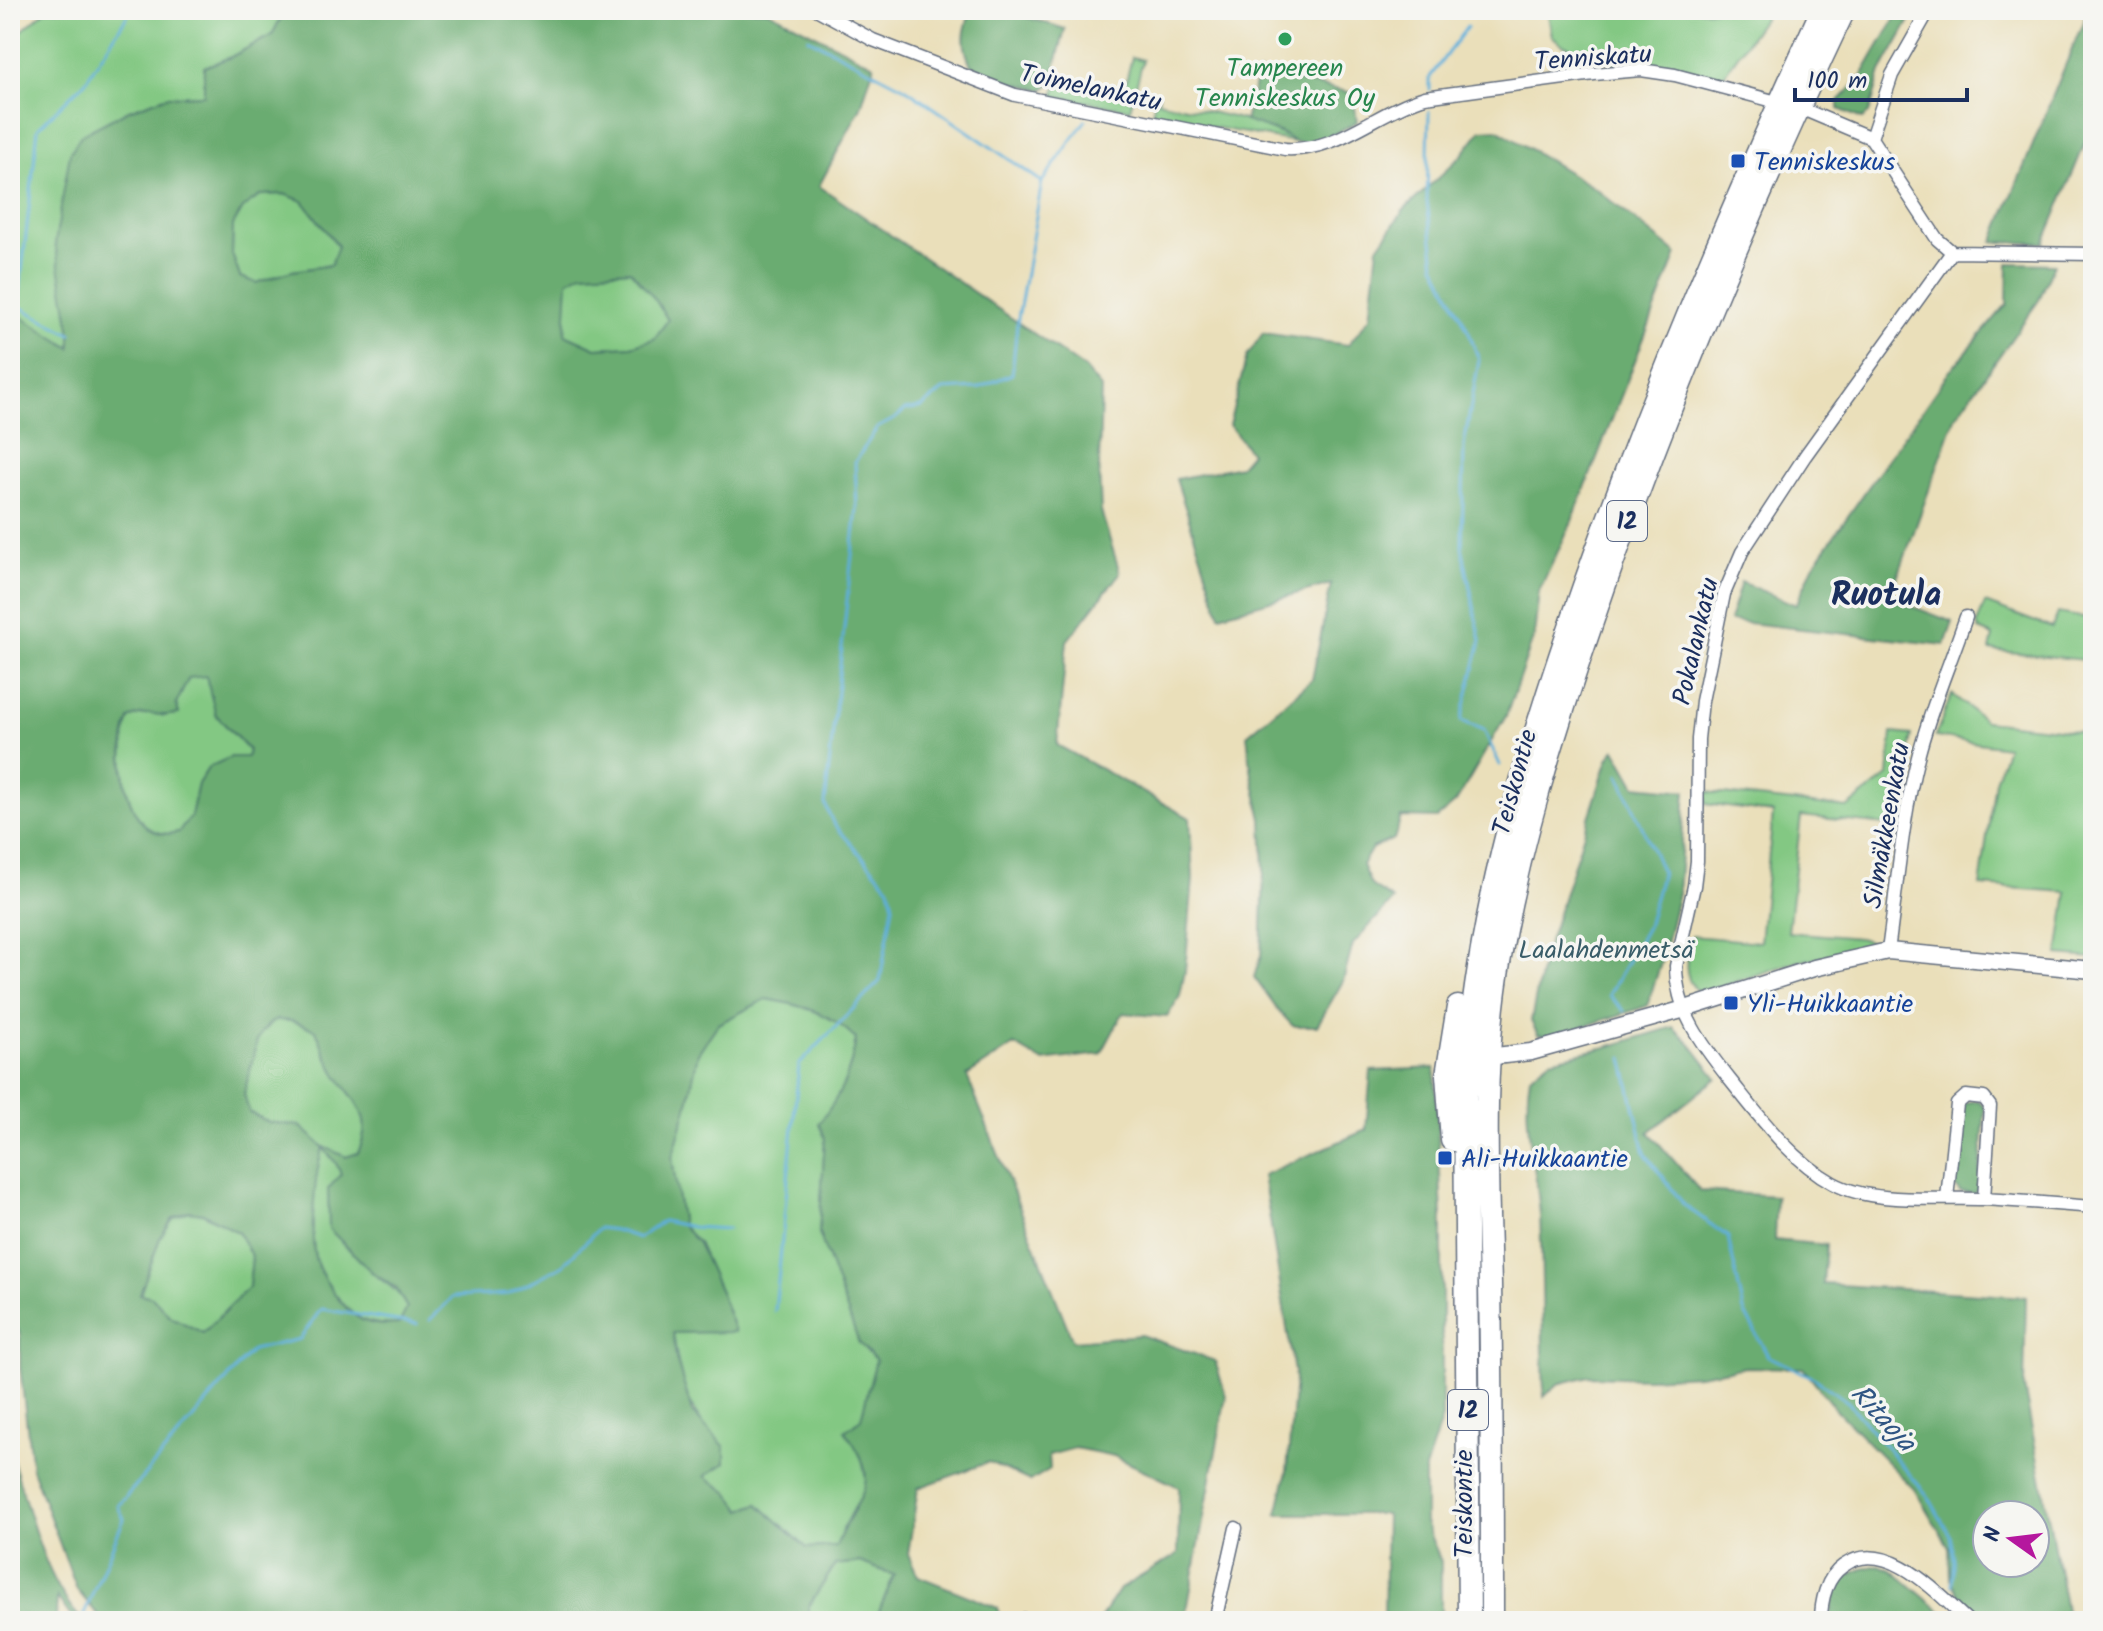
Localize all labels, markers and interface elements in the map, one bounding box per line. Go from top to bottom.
marker: Tampereen Tenniskeskus Oy [1276,30,1294,48]
street label: Tenniskatu [1533,34,1654,84]
place label: Tampereen Tenniskeskus Oy [1195,48,1376,120]
scale bar [1795,52,1967,102]
street label: Toimelankatu [1016,53,1166,125]
text: 100 m [1807,62,1867,101]
place label: Tenniskeskus [1754,142,1895,184]
marker: Tenniskeskus [1729,152,1747,170]
road number: 12 [1607,501,1647,541]
district label: Ruotula [1831,569,1941,623]
street label: Pokalankatu [1662,573,1732,709]
street label: Teiskontie [1482,724,1550,840]
street label: Silmäkkeenkatu [1853,739,1923,912]
park label: Laalahdenmetsä [1518,930,1695,972]
place label: Yli-Huikkaantie [1747,984,1913,1026]
marker: Yli-Huikkaantie [1722,994,1740,1012]
place label: Ali-Huikkaantie [1461,1139,1628,1181]
marker: Ali-Huikkaantie [1436,1149,1454,1167]
water label: Ritaoja [1838,1374,1927,1465]
road number: 12 [1448,1390,1488,1430]
street label: Teiskontie [1444,1449,1486,1558]
north arrow [1971,1499,2051,1579]
text: N [1975,1524,2013,1546]

